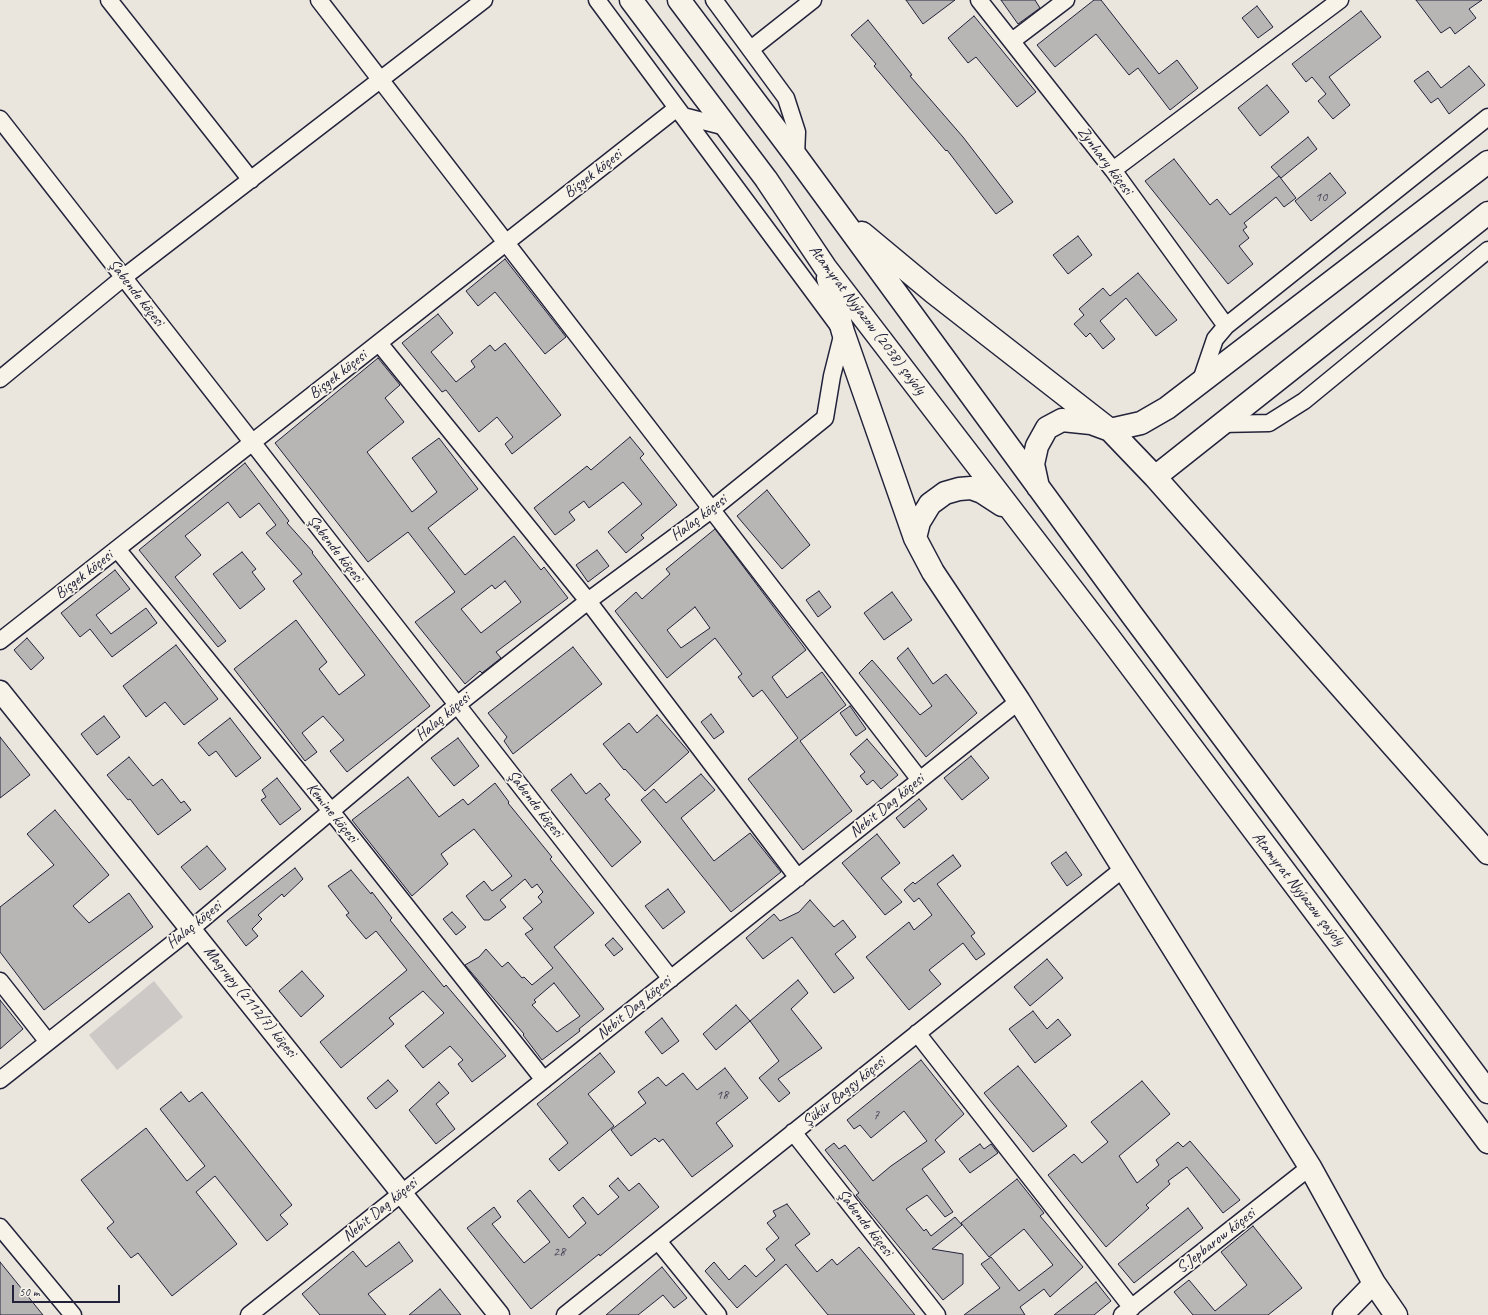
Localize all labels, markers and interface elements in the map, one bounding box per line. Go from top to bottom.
street label: Zynhary köçesi [1073,123,1137,199]
street label: Bişgek köçesi [560,145,626,203]
house number: 10 [1315,189,1327,205]
street label: Atamyrat Nyýazow (2038) şaýoly [804,241,930,399]
street label: Şabende köçesi [104,255,168,331]
street label: Bişgek köçesi [305,346,371,404]
street label: Halaç köçesi [667,491,731,545]
street label: Şabende köçesi [303,511,367,587]
street label: Bişgek köçesi [51,546,117,604]
street label: Halaç köçesi [412,689,474,745]
street label: Şabende köçesi [503,766,567,842]
street label: Nebit Dag köçesi [846,770,928,842]
street label: Kemine köçesi [302,779,362,847]
street label: Atamyrat Nyýazow şaýoly [1248,828,1348,950]
street label: Halaç köçesi [163,897,225,953]
street label: Magrupy (2112/7) köçesi [199,942,301,1062]
street label: Nebit Dag köçesi [593,972,675,1044]
street label: Şükür Bagşy köçesi [798,1053,890,1131]
house number: 18 [716,1087,728,1103]
house number: 7 [873,1107,879,1123]
street label: Nebit Dag köçesi [339,1174,421,1246]
street label: Şabende köçesi [833,1185,897,1261]
street label: S.Jepbarow köçesi [1173,1204,1259,1278]
house number: 28 [553,1244,565,1260]
scale bar [14,1277,122,1303]
text: 50 m [19,1284,39,1300]

